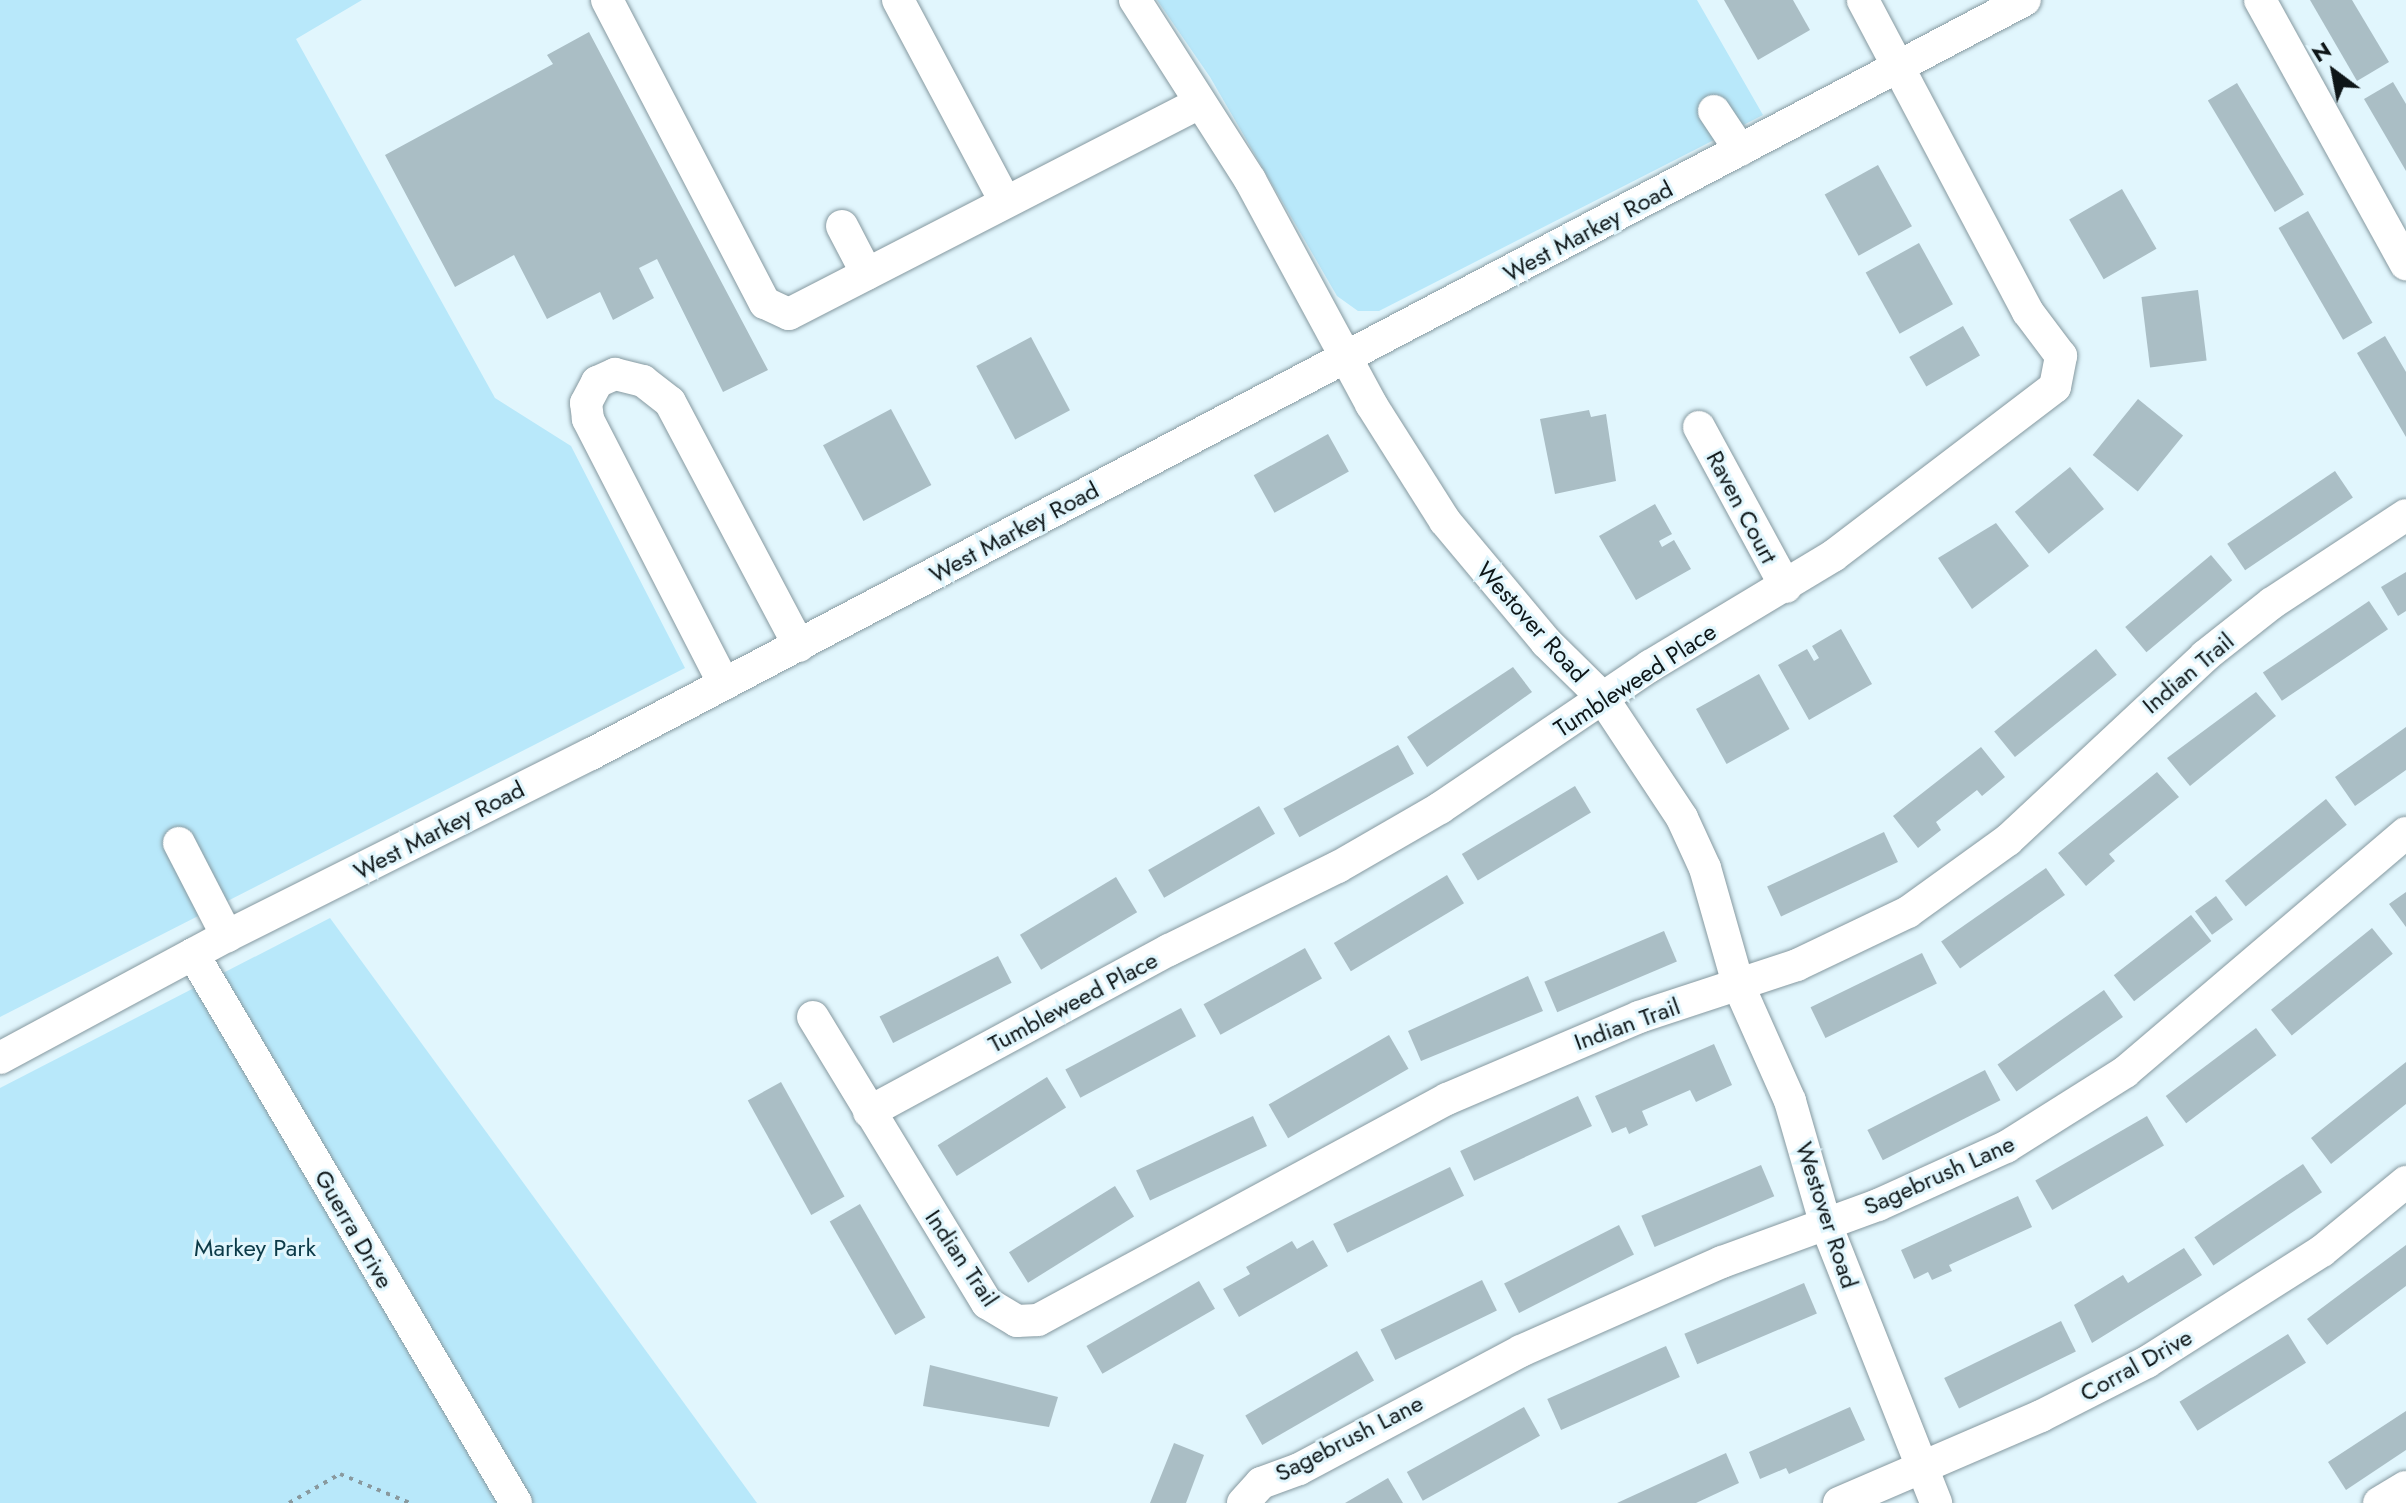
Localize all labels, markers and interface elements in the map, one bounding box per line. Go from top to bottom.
north arrow [2294,32,2374,112]
text: N [2305,33,2337,70]
street label: West Markey Road [1498,174,1678,288]
street label: Raven Court [1700,446,1784,568]
street label: West Markey Road [924,475,1104,589]
street label: Westover Road [1470,556,1594,688]
street label: Tumbleweed Place [1549,617,1721,743]
street label: Indian Trail [2136,626,2240,720]
street label: West Markey Road [349,775,529,885]
street label: Tumbleweed Place [984,945,1162,1059]
street label: Indian Trail [1570,992,1684,1056]
street label: Sagebrush Lane [1859,1129,2019,1221]
street label: Westover Road [1790,1138,1864,1292]
street label: Guerra Drive [308,1165,400,1293]
street label: Indian Trail [919,1204,1005,1312]
park label: Markey Park [194,1234,316,1262]
street label: Corral Drive [2075,1322,2197,1408]
street label: Sagebrush Lane [1270,1388,1428,1488]

